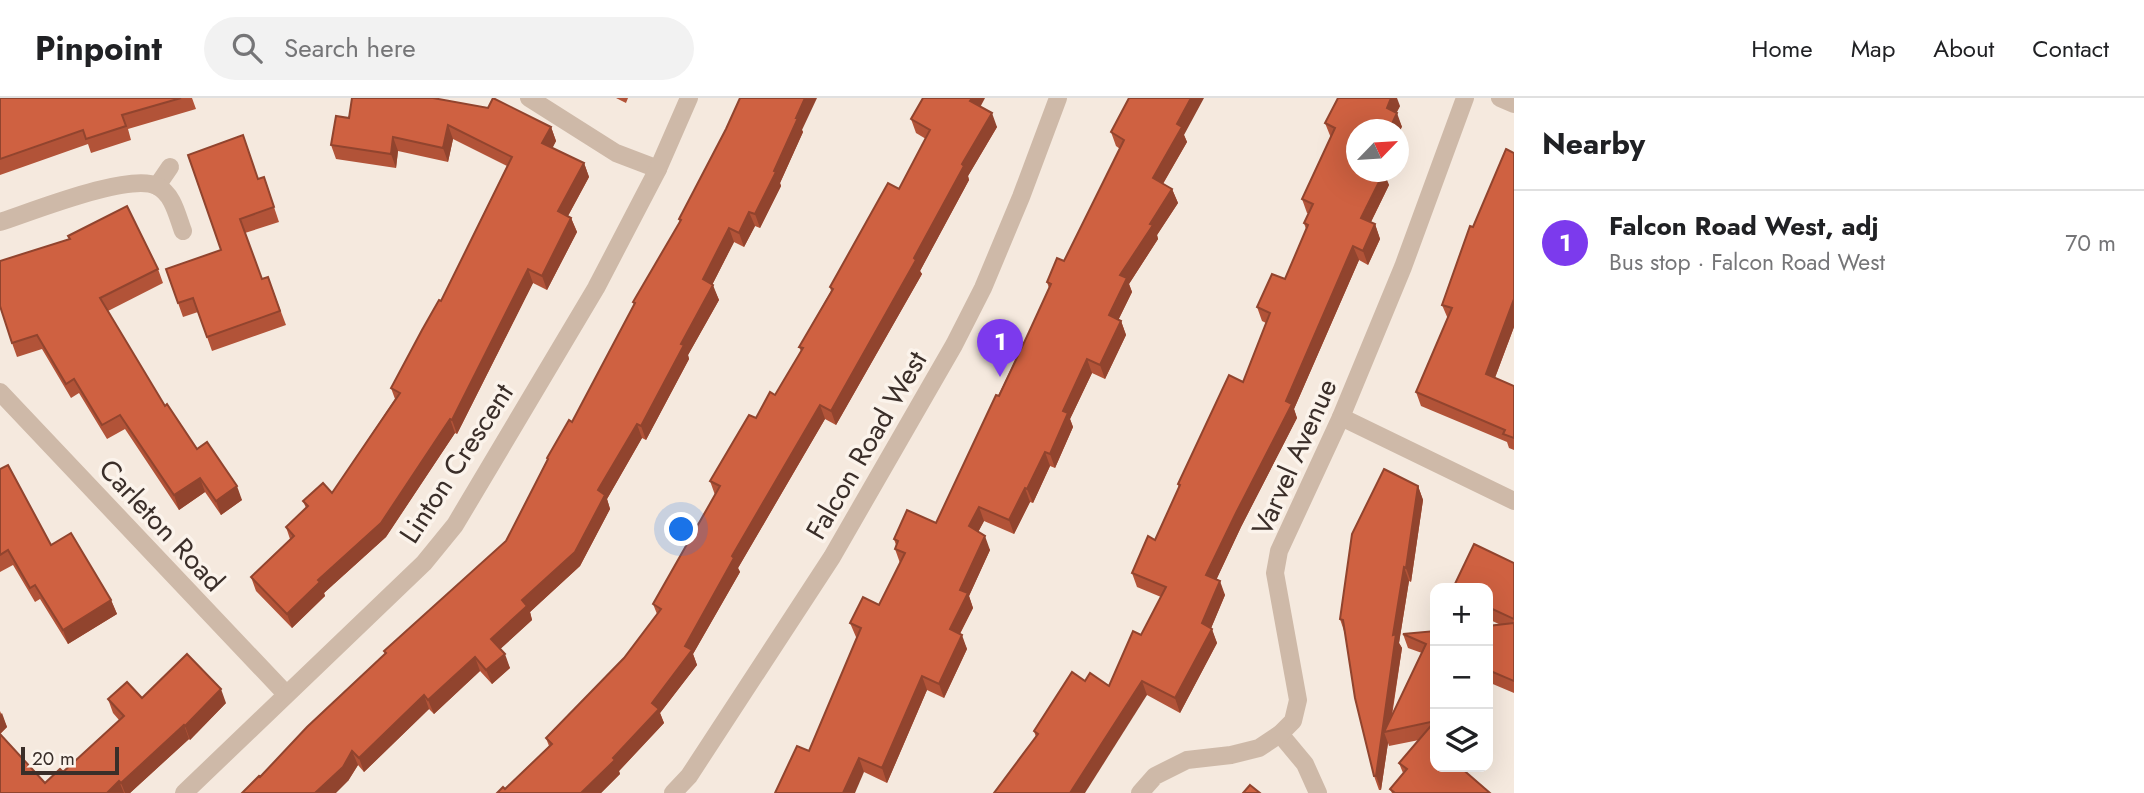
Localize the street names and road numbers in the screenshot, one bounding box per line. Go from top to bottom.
street label: Falcon Road West [796,343,937,547]
street label: Varvel Avenue [1242,372,1347,542]
street label: Linton Crescent [389,375,524,551]
street label: Carleton Road [89,450,234,601]

